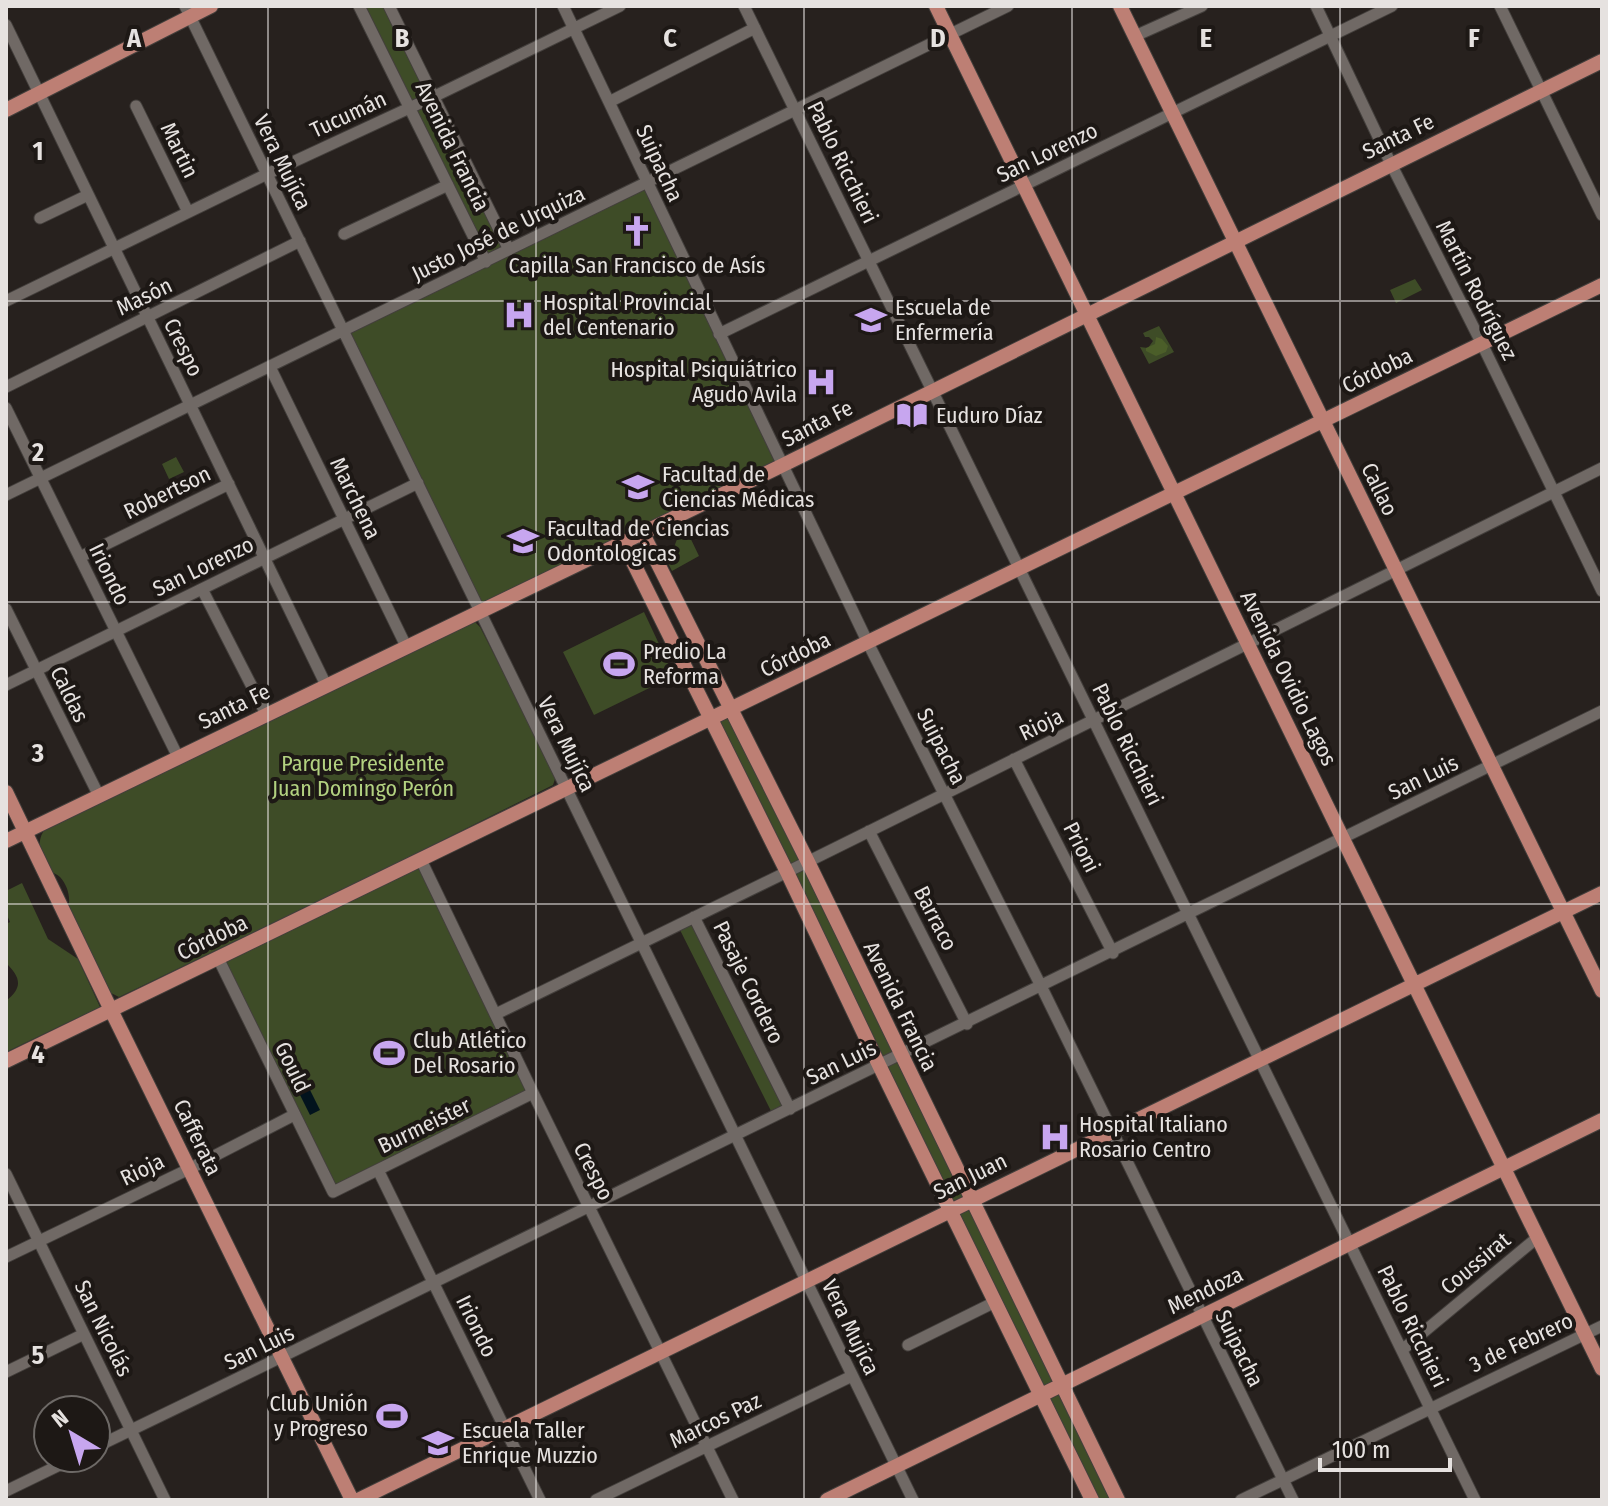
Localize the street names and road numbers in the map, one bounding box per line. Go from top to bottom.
street label: Avenida Francia [410,77,496,216]
street label: Tucumán [306,85,391,144]
street label: Pablo Ricchieri [801,97,884,228]
street label: Santa Fe [1358,108,1438,165]
street label: Vera Mujíca [248,110,317,214]
street label: San Lorenzo [992,116,1102,188]
street label: Martin [155,118,204,182]
street label: Suipacha [630,120,689,206]
street label: Justo José de Urquiza [407,180,589,287]
street label: Martín Rodríguez [1430,216,1523,365]
street label: Masón [112,271,177,321]
street label: Crespo [158,314,209,381]
street label: Córdoba [1338,342,1417,399]
street label: Santa Fe [777,394,857,453]
street label: Marchena [324,453,387,544]
street label: Callao [1355,458,1404,520]
street label: Robertson [119,460,215,525]
street label: San Lorenzo [148,530,258,602]
street label: Iriondo [83,539,136,610]
street label: Avenida Ovidio Lagos [1234,586,1343,770]
street label: Córdoba [756,626,835,683]
street label: Caldas [44,662,95,727]
street label: Santa Fe [194,678,274,735]
street label: Pablo Ricchieri [1086,679,1169,810]
street label: Vera Mujíca [532,692,601,796]
street label: Rioja [1015,702,1068,747]
street label: Suipacha [911,704,972,789]
street label: San Luis [1384,749,1463,806]
street label: Prioni [1057,817,1106,877]
street label: Barraco [908,881,963,955]
street label: Córdoba [173,909,252,966]
street label: Pasaje Cordero [707,917,790,1048]
street label: Avenida Francia [858,937,944,1076]
street label: San Luis [802,1034,881,1091]
street label: Gould [269,1037,316,1097]
street label: Burmeister [374,1091,475,1159]
street label: Cafferata [168,1095,228,1180]
street label: Crespo [568,1138,620,1205]
street label: Rioja [116,1147,169,1192]
street label: San Juan [929,1147,1011,1206]
street label: Coussirat [1435,1226,1516,1300]
street label: Mendoza [1163,1261,1247,1320]
street label: Pablo Ricchieri [1371,1261,1454,1392]
street label: Vera Mujíca [816,1275,885,1379]
street label: San Nicolás [69,1276,138,1381]
street label: Iriondo [450,1291,503,1362]
street label: Suipacha [1209,1305,1270,1391]
street label: 3 de Febrero [1465,1307,1577,1378]
street label: San Luis [220,1319,299,1376]
street label: Marcos Paz [665,1387,766,1454]

